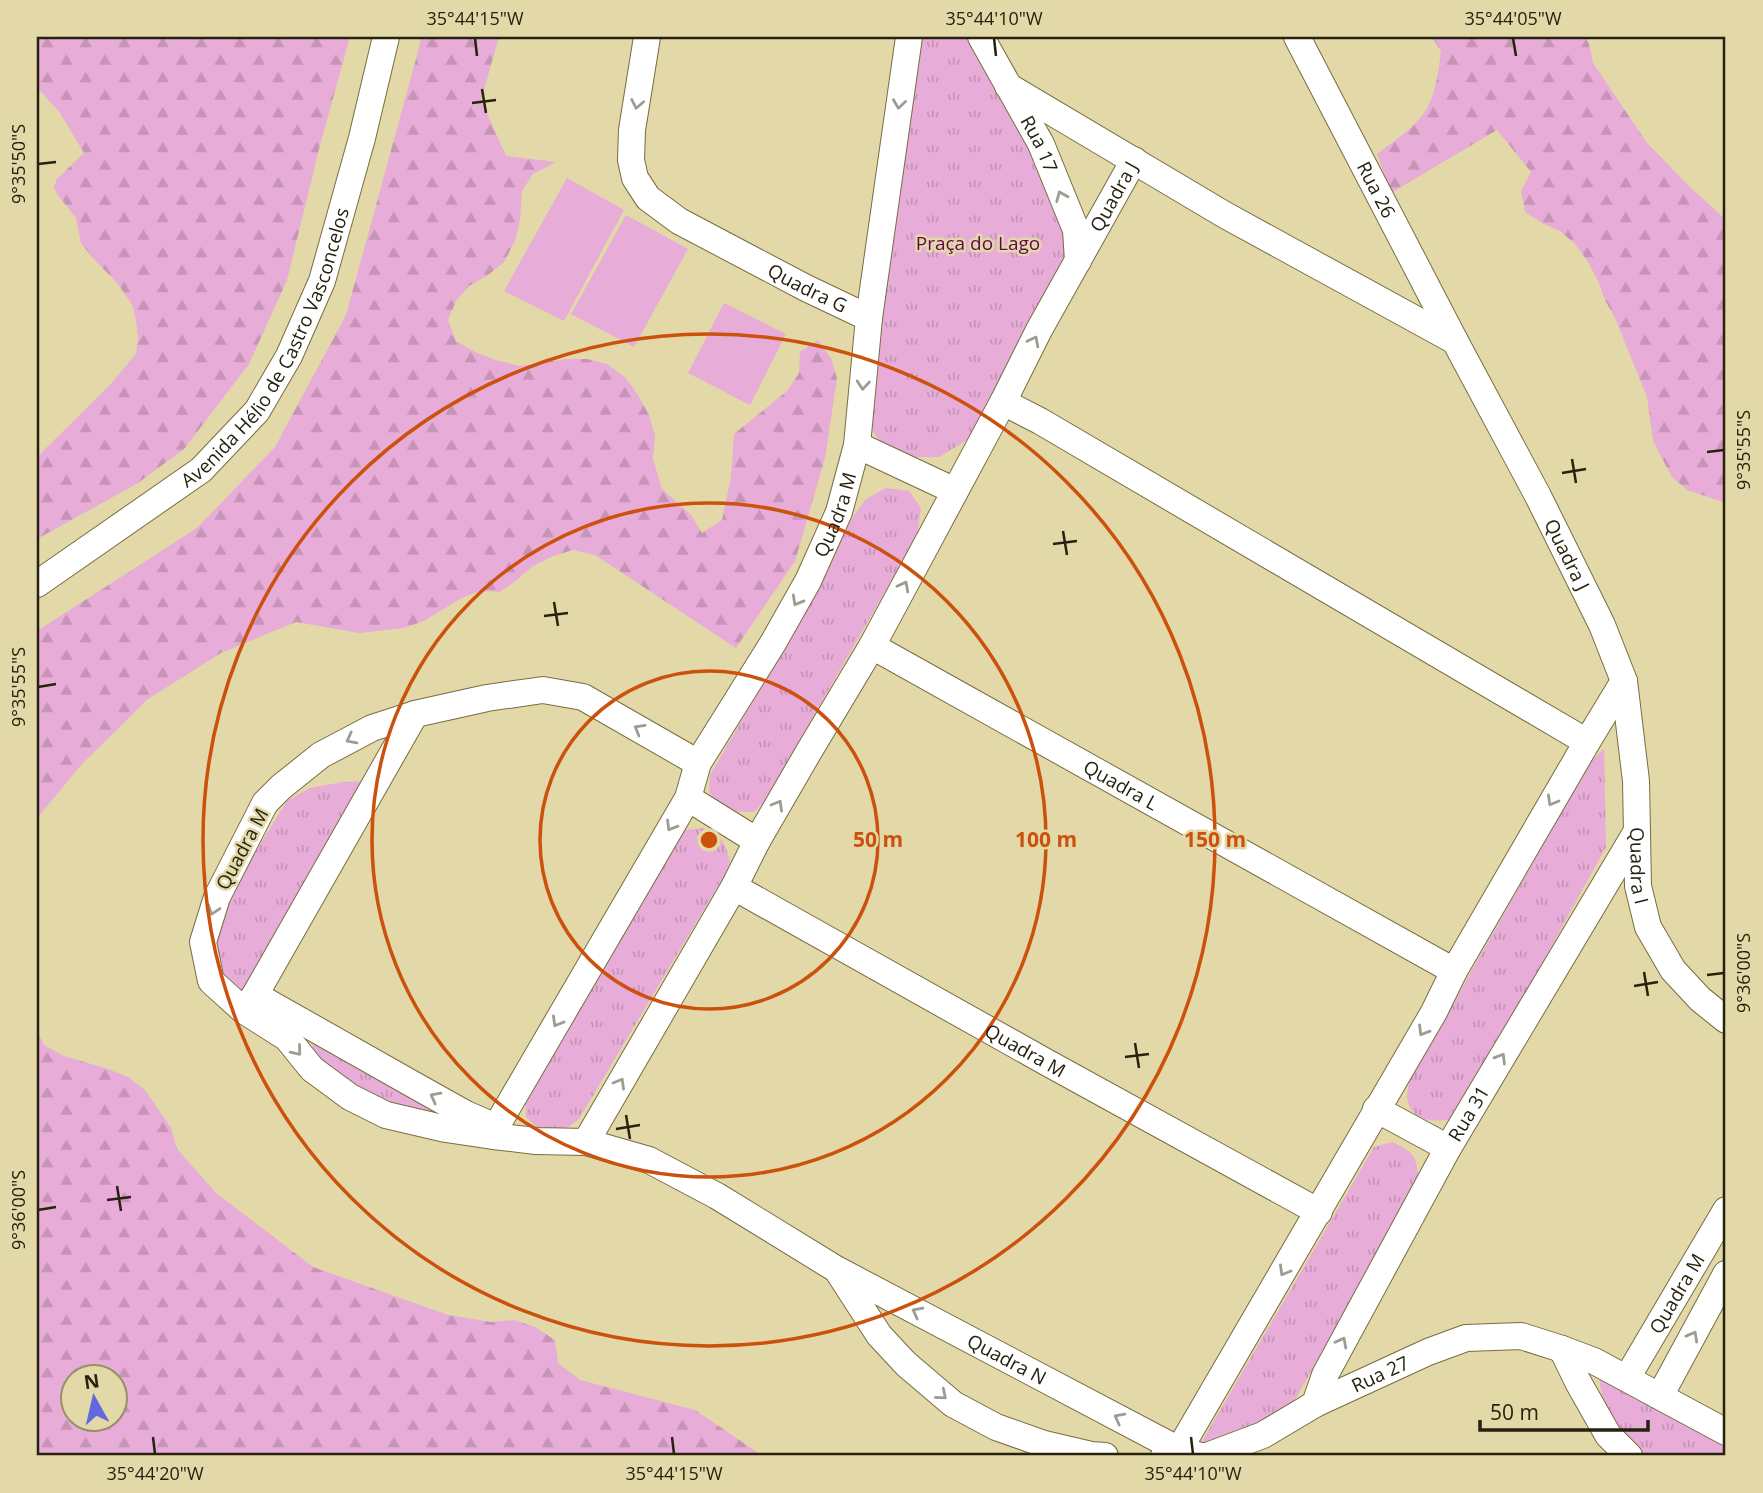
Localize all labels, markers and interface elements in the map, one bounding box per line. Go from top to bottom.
text: 35°44'15"W [426,6,524,30]
text: 35°44'10"W [945,6,1043,30]
text: 35°44'05"W [1464,6,1562,30]
one-way arrow [630,98,645,110]
one-way arrow [892,98,907,110]
street label: Rua 17 [1015,111,1064,176]
text: 9°35'50"S [6,124,30,204]
street label: Quadra J [1083,157,1144,236]
street label: Rua 26 [1351,157,1402,223]
one-way arrow [1055,190,1069,203]
street label: Avenida Hélio de Castro Vasconcelos [176,205,355,493]
park label: Praça do Lago [916,230,1040,256]
street label: Quadra G [763,257,851,319]
one-way arrow [1025,336,1039,348]
one-way arrow [855,380,870,391]
text: 9°35'55"S [1731,410,1755,490]
street label: Quadra M [807,469,862,561]
street label: Quadra J [1538,514,1596,595]
one-way arrow [896,581,910,593]
one-way arrow [792,594,805,606]
text: 9°35'55"S [6,647,30,727]
one-way arrow [633,724,646,737]
one-way arrow [346,730,359,744]
street label: Quadra L [1079,754,1163,816]
one-way arrow [1548,793,1561,806]
one-way arrow [770,799,783,812]
street label: Quadra M [210,804,274,894]
one-way arrow [667,818,680,831]
text: 50 m [853,825,903,853]
text: 100 m [1015,825,1077,853]
text: 150 m [1184,825,1246,853]
street label: Quadra I [1624,827,1655,907]
centre of rings [697,828,721,852]
one-way arrow [207,903,221,916]
text: 9°36'00"S [1731,933,1755,1013]
one-way arrow [552,1015,565,1028]
street label: Quadra M [980,1017,1070,1083]
one-way arrow [1418,1024,1431,1037]
one-way arrow [289,1044,302,1056]
one-way arrow [1493,1052,1506,1065]
one-way arrow [612,1077,625,1090]
street label: Rua 31 [1442,1081,1495,1146]
one-way arrow [430,1092,442,1105]
text: 9°36'00"S [6,1170,30,1250]
street label: Quadra M [1643,1249,1711,1339]
one-way arrow [1280,1263,1293,1276]
one-way arrow [912,1306,925,1320]
street label: Quadra N [963,1328,1051,1391]
one-way arrow [1684,1331,1698,1343]
one-way arrow [1334,1337,1348,1349]
street label: Rua 27 [1347,1350,1413,1399]
north arrow [60,1364,130,1434]
text: N [82,1367,101,1395]
one-way arrow [934,1387,947,1399]
scale bar [1480,1388,1648,1432]
text: 50 m [1490,1398,1539,1426]
one-way arrow [1113,1412,1126,1426]
text: 35°44'20"W [106,1461,204,1485]
text: 35°44'15"W [625,1461,723,1485]
text: 35°44'10"W [1144,1461,1242,1485]

